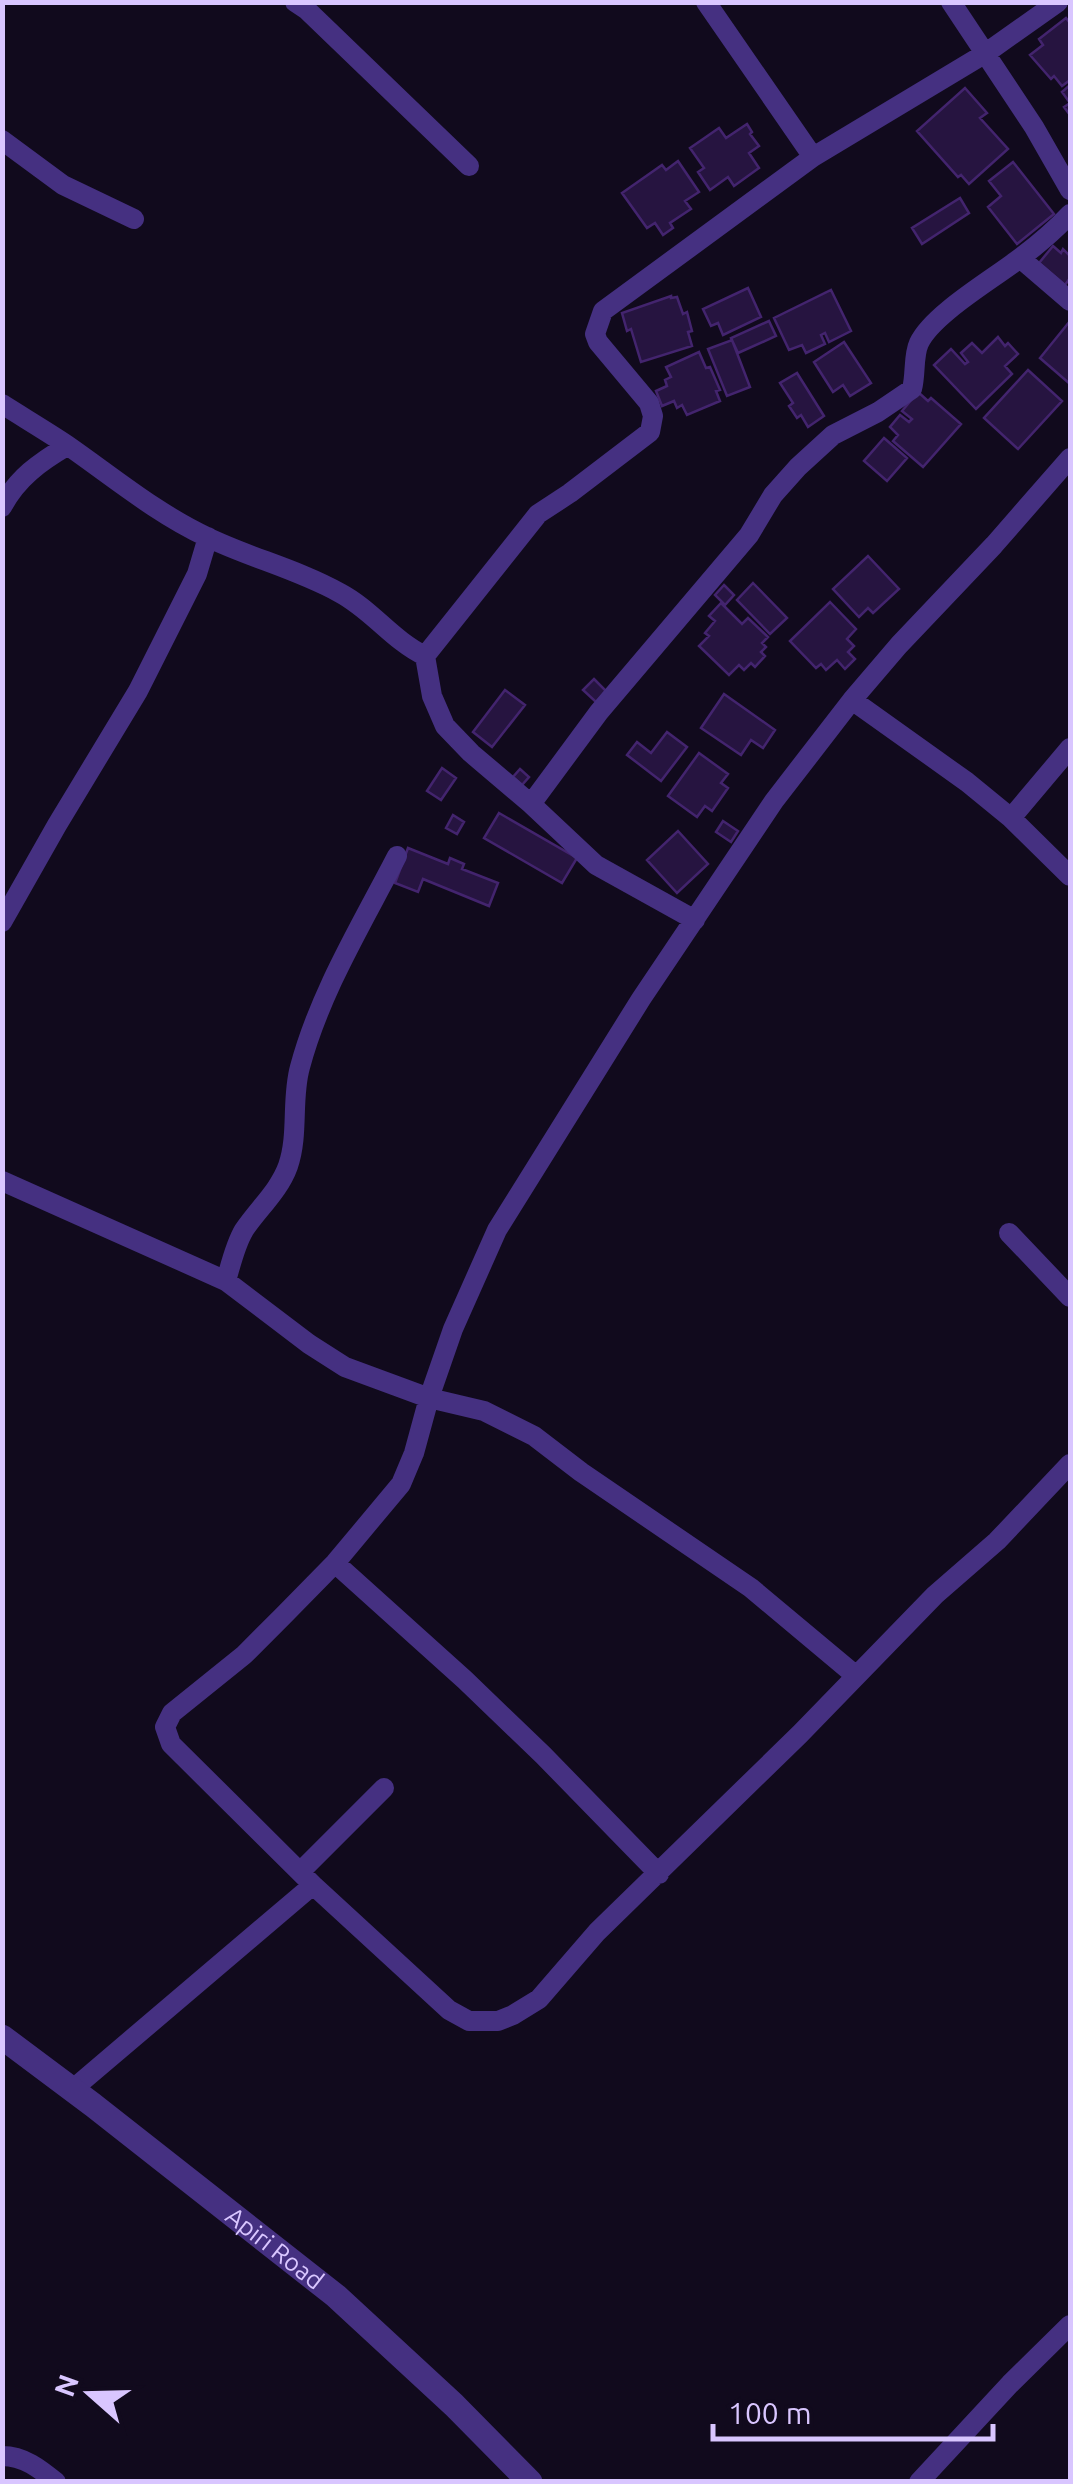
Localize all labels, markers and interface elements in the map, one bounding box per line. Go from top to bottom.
street label: Apiri Road [221,2201,329,2295]
north arrow [40,2344,140,2444]
text: N [48,2370,84,2400]
scale bar [713,2379,993,2441]
text: 100 m [728,2396,812,2430]

